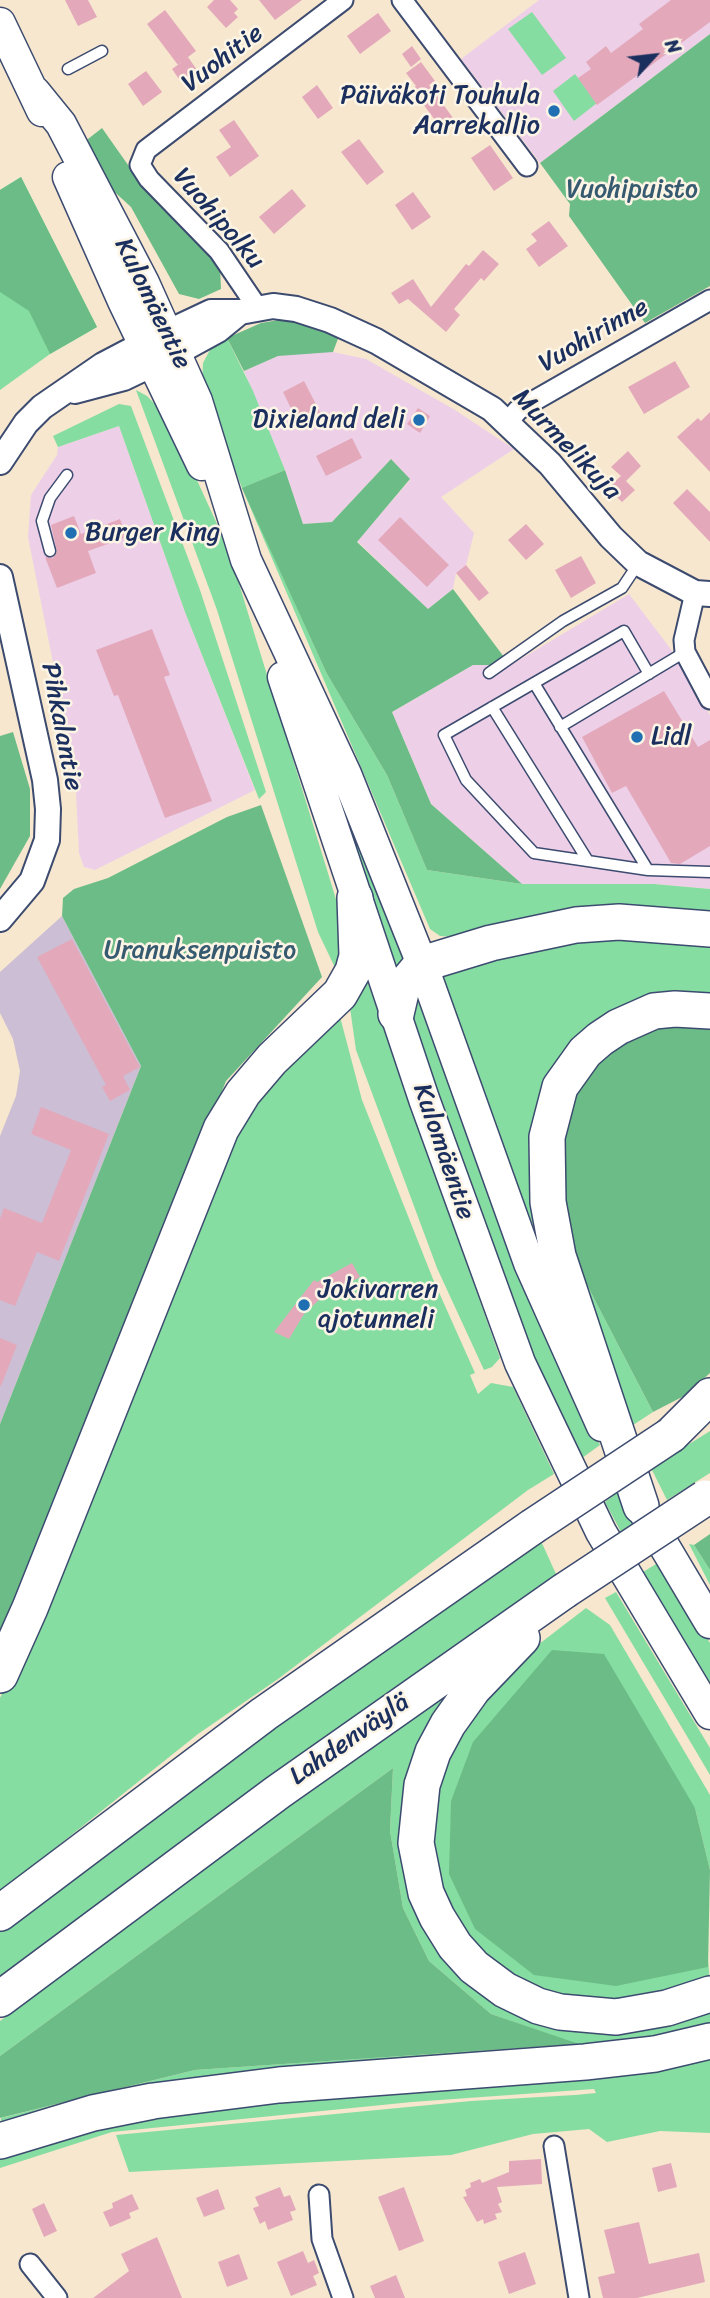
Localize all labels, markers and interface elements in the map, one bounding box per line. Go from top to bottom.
street label: Vuohitie [176,18,270,100]
north arrow [619,21,689,91]
text: N [655,33,691,60]
place label: Päiväkoti Touhula Aarrekallio [340,80,540,142]
marker: Päiväkoti Touhula Aarrekallio [546,103,562,119]
street label: Vuohipolku [166,162,270,276]
park label: Vuohipuisto [566,174,698,206]
street label: Kulomäentie [107,233,197,375]
street label: Vuohirinne [534,292,654,380]
street label: Murmelikuja [505,383,627,507]
place label: Dixieland deli [253,404,405,436]
marker: Dixieland deli [411,412,427,428]
place label: Burger King [85,517,220,549]
marker: Burger King [63,525,79,541]
street label: Pihkalantie [33,660,89,794]
place label: Lidl [651,721,691,753]
marker: Lidl [629,729,645,745]
park label: Uranuksenpuisto [104,935,296,967]
street label: Kulomäentie [405,1080,481,1224]
place label: Jokivarren ajotunneli [318,1274,438,1336]
marker: Jokivarren ajotunneli [296,1297,312,1313]
street label: Lahdenväylä [284,1687,416,1793]

